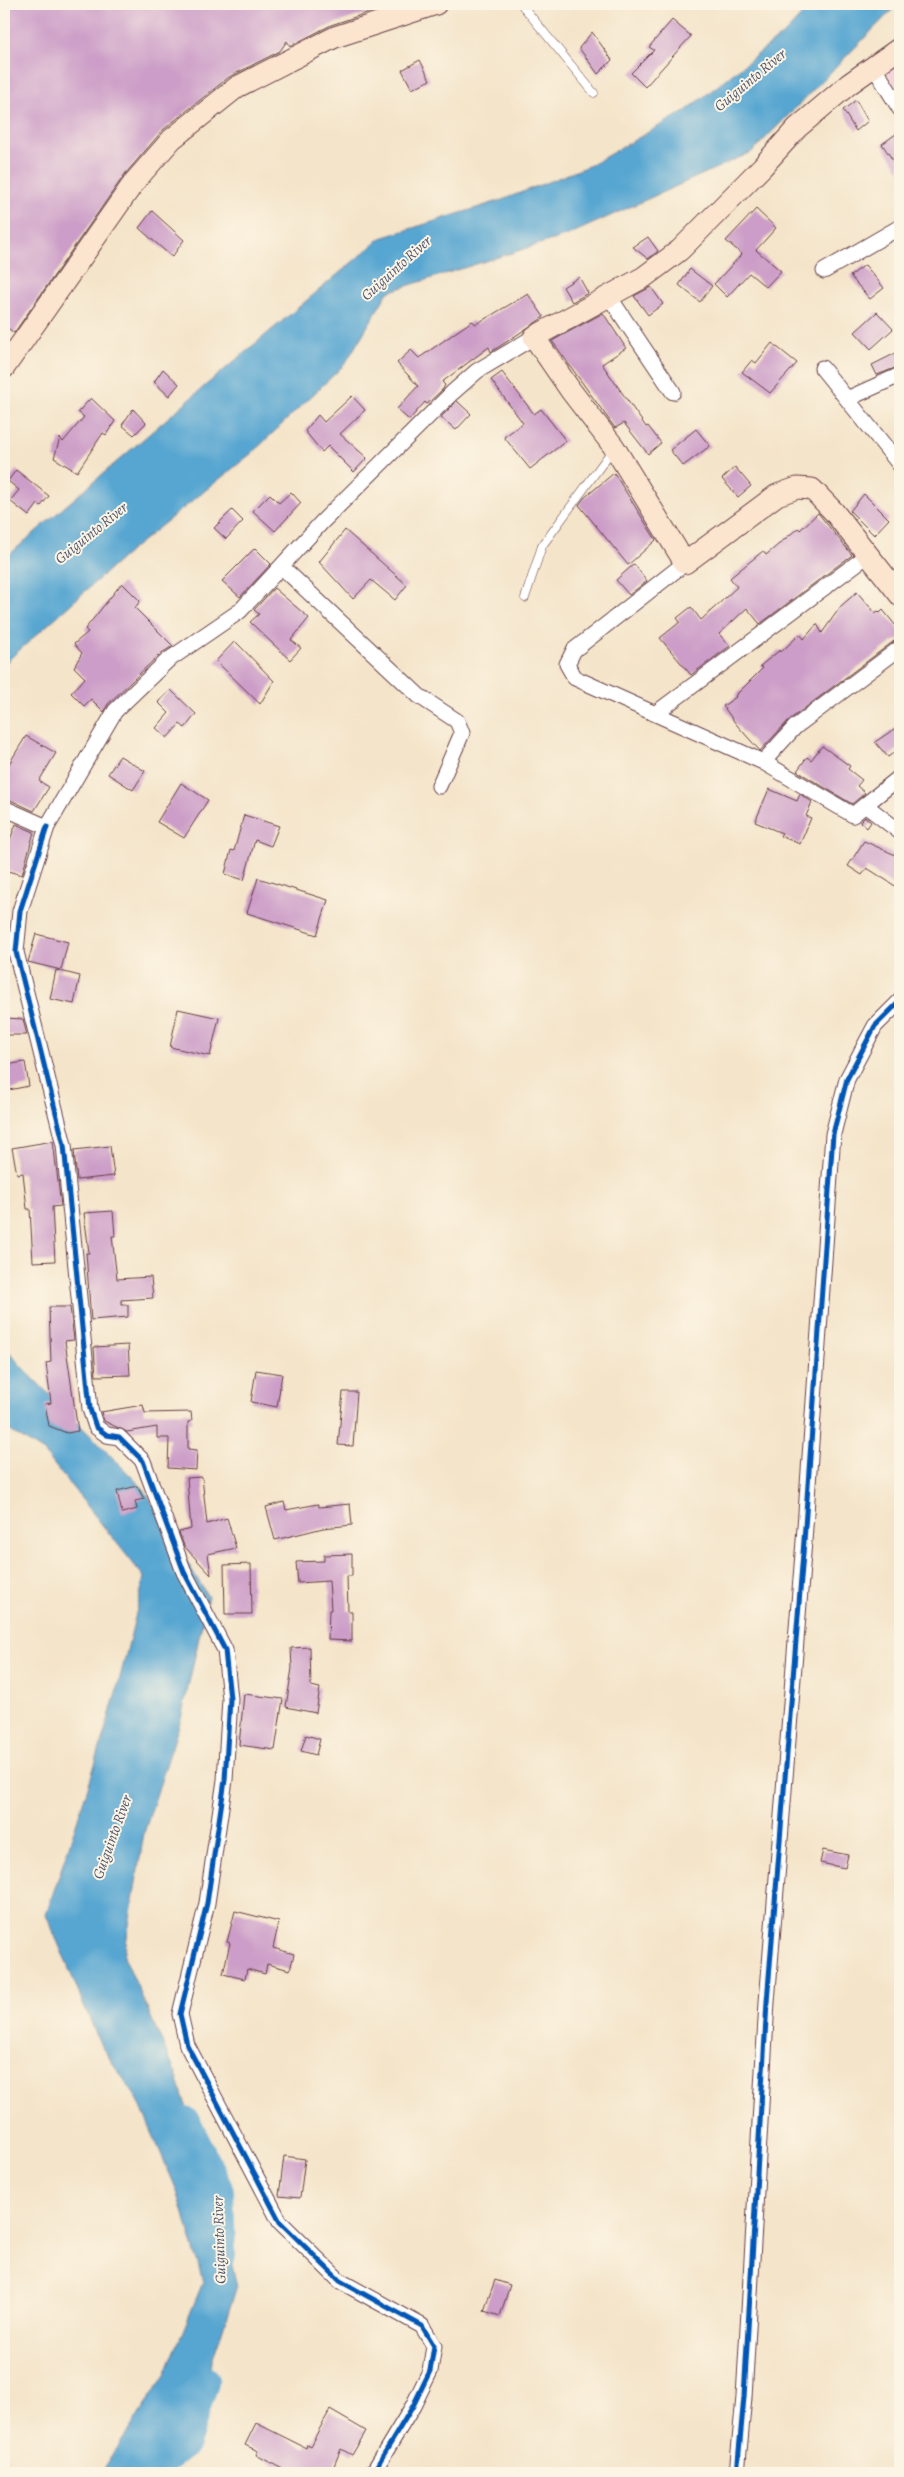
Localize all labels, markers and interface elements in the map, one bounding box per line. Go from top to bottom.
water label: Guiguinto River [710,44,791,116]
water label: Guiguinto River [357,231,436,305]
water label: Guiguinto River [51,497,132,568]
water label: Guiguinto River [88,1791,137,1882]
water label: Guiguinto River [207,2195,231,2284]

